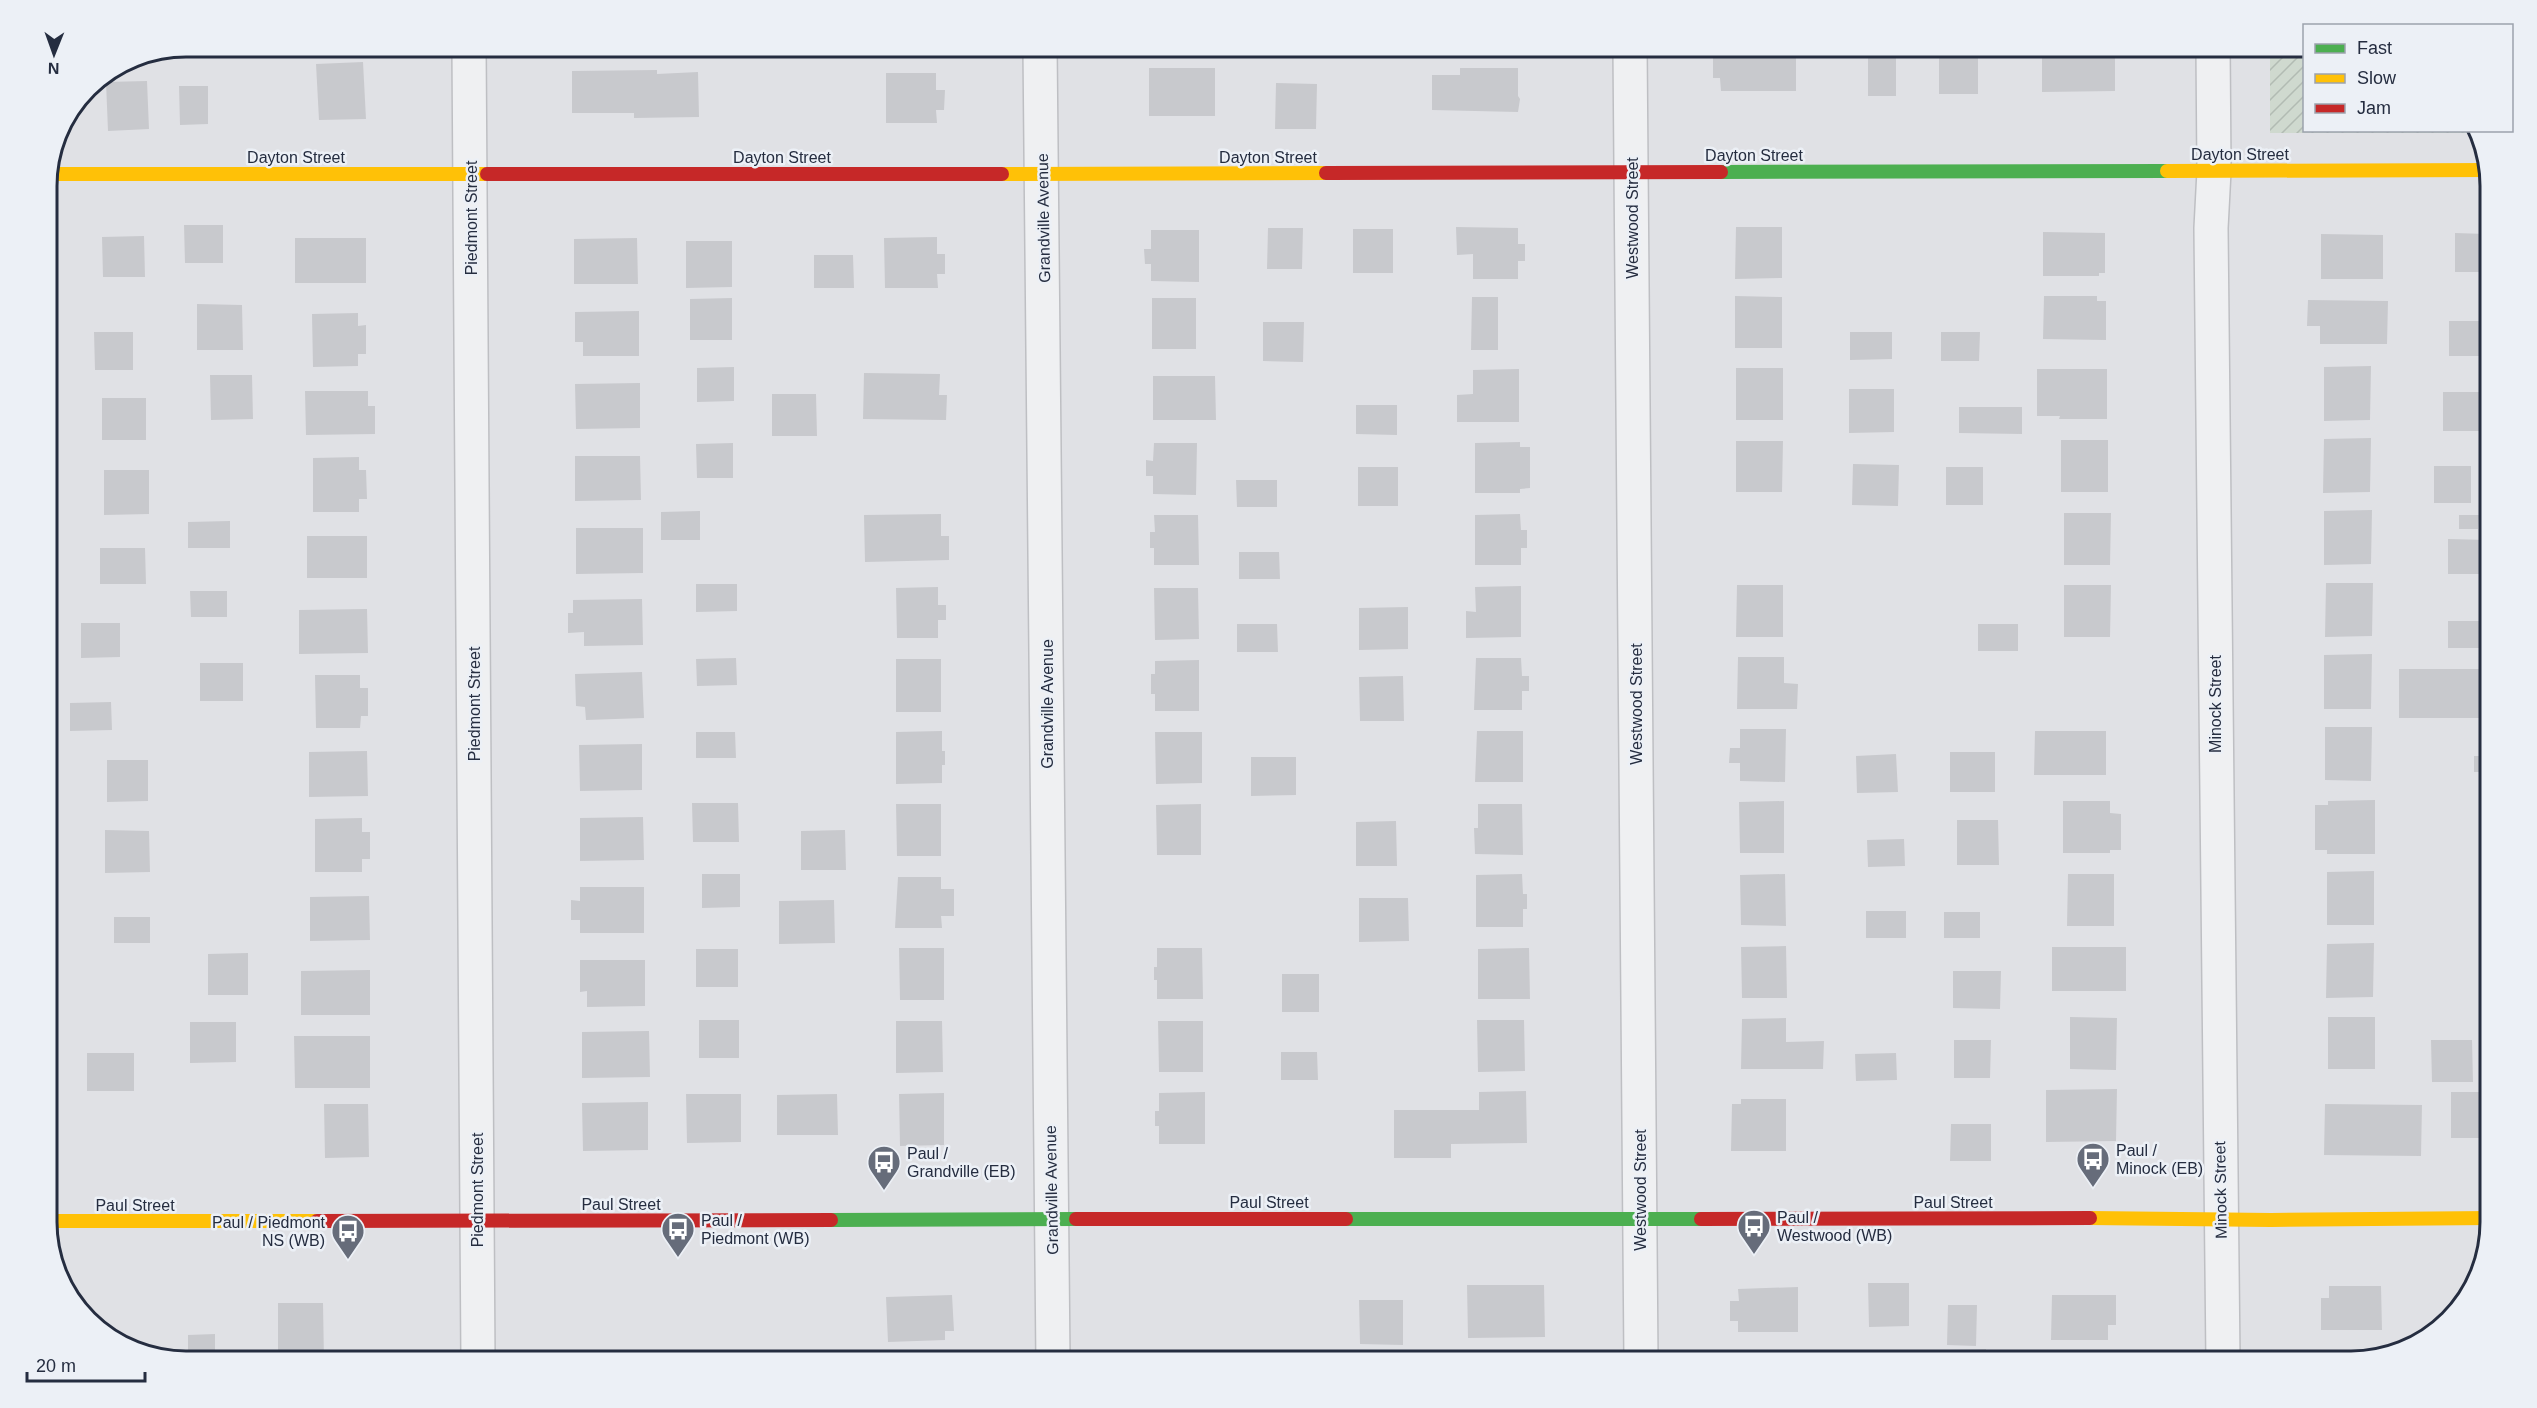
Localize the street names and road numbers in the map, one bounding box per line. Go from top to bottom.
street label: Dayton Street [2191,146,2289,163]
street label: Dayton Street [1705,147,1803,164]
street label: Dayton Street [247,149,345,166]
street label: Dayton Street [733,149,831,166]
street label: Dayton Street [1219,149,1317,166]
street label: Grandville Avenue [1034,153,1053,283]
street label: Westwood Street [1624,157,1641,279]
street label: Piedmont Street [463,160,480,275]
street label: Grandville Avenue [1039,639,1056,769]
street label: Westwood Street [1628,643,1645,765]
street label: Piedmont Street [466,646,483,761]
street label: Minock Street [2207,655,2224,753]
street label: Grandville Avenue [1042,1125,1061,1255]
street label: Westwood Street [1632,1129,1649,1251]
street label: Piedmont Street [469,1132,486,1247]
street label: Minock Street [2211,1140,2230,1239]
street label: Paul Street [1229,1194,1309,1211]
street label: Paul Street [1913,1194,1993,1211]
street label: Paul Street [581,1196,661,1213]
street label: Paul Street [95,1197,175,1214]

